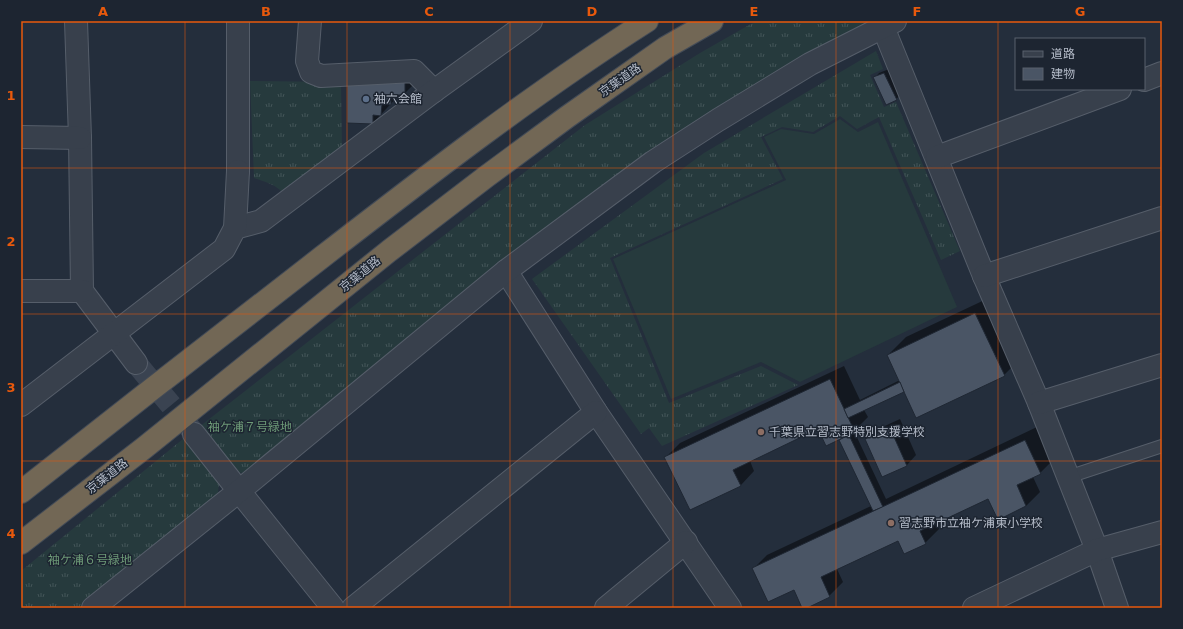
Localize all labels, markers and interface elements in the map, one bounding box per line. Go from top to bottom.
text: A [98,4,108,19]
text: B [261,4,271,19]
text: C [424,4,434,19]
text: D [587,4,598,19]
text: E [750,4,758,19]
text: F [913,4,921,19]
text: G [1075,4,1085,19]
legend [1015,38,1145,90]
text: 道路 [1051,47,1075,61]
street label: 京葉道路 [596,60,644,100]
text: 建物 [1051,67,1075,81]
text: 1 [6,88,16,103]
place label: 袖六会館 [374,92,422,106]
marker: 袖六会館 [361,94,371,104]
text: 2 [6,234,16,249]
street label: 京葉道路 [337,253,383,295]
text: 3 [6,380,16,395]
park label: 袖ケ浦７号緑地 [208,420,292,434]
place label: 千葉県立習志野特別支援学校 [769,425,925,439]
marker: 千葉県立習志野特別支援学校 [756,427,766,437]
street label: 京葉道路 [84,456,130,496]
place label: 習志野市立袖ケ浦東小学校 [899,516,1043,530]
marker: 習志野市立袖ケ浦東小学校 [886,518,896,528]
text: 4 [6,526,16,541]
park label: 袖ケ浦６号緑地 [48,553,132,567]

